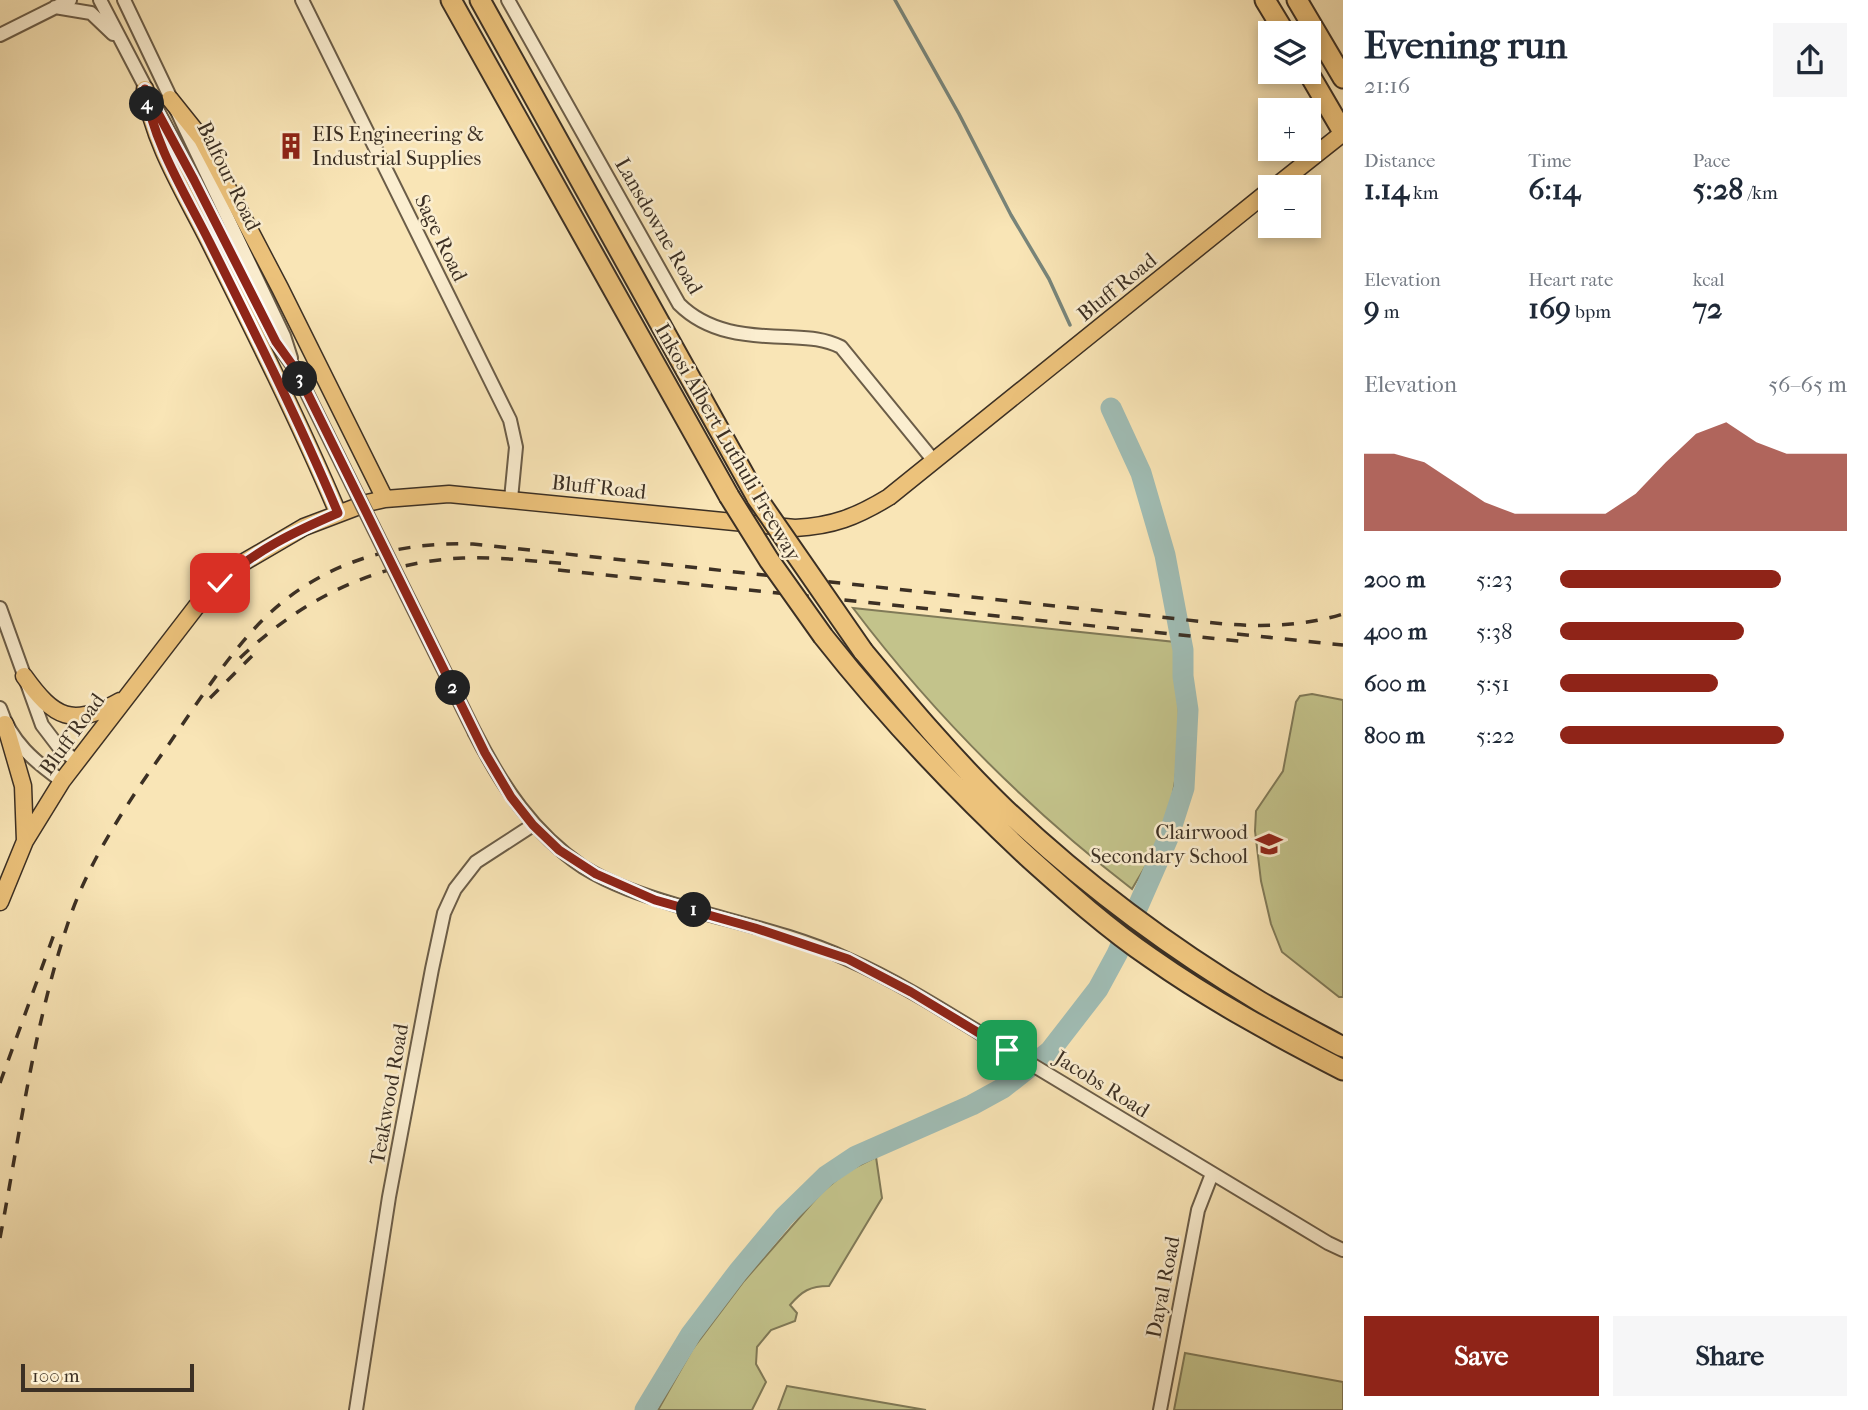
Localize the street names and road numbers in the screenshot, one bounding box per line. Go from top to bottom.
street label: Balfour Road [192,118,266,235]
street label: Lansdowne Road [610,154,708,299]
street label: Sage Road [410,191,473,286]
street label: Bluff Road [1073,247,1162,326]
street label: Inkosi Albert Luthuli Freeway [650,319,806,566]
street label: Bluff Road [551,470,648,504]
street label: Bluff Road [34,688,110,779]
street label: Teakwood Road [365,1021,413,1166]
street label: Jacobs Road [1049,1044,1154,1123]
street label: Dayal Road [1141,1234,1185,1340]

